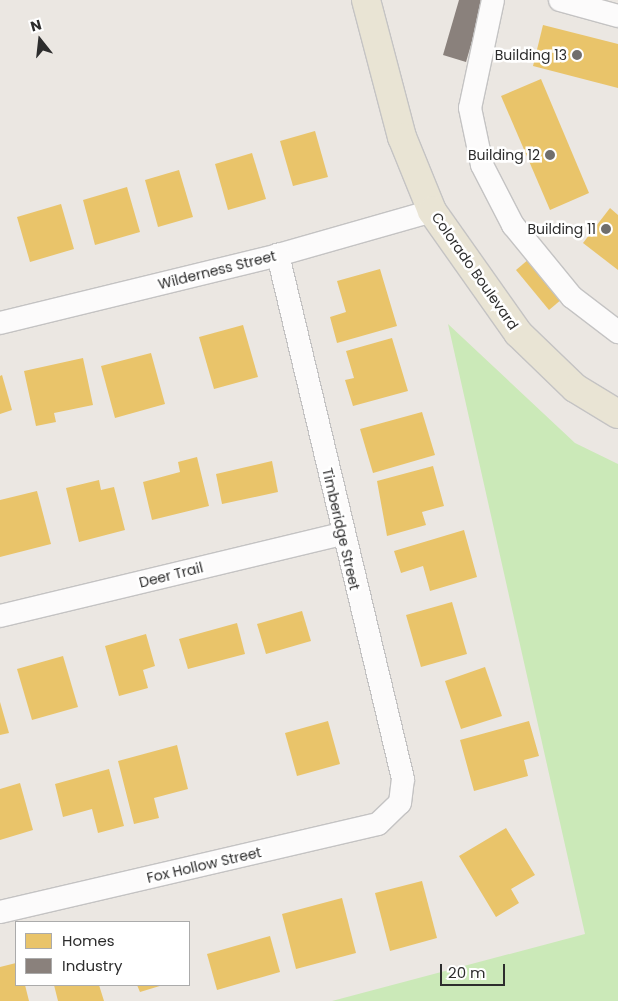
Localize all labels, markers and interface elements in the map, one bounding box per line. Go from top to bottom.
north arrow [15,15,65,65]
text: N [28,15,44,37]
place label: Building 13 [495,47,567,63]
marker: Building 13 [571,49,583,61]
place label: Building 12 [468,147,540,163]
marker: Building 12 [544,149,556,161]
street label: Colorado Boulevard [428,209,522,333]
place label: Building 11 [528,221,596,237]
marker: Building 11 [600,223,612,235]
street label: Wilderness Street [156,247,278,293]
street label: Timberidge Street [319,466,363,592]
street label: Deer Trail [137,559,205,591]
street label: Fox Hollow Street [145,844,263,886]
legend [15,921,190,986]
text: Homes [62,930,115,951]
scale bar [443,954,508,986]
text: Industry [62,955,122,976]
text: 20 m [448,962,486,983]

